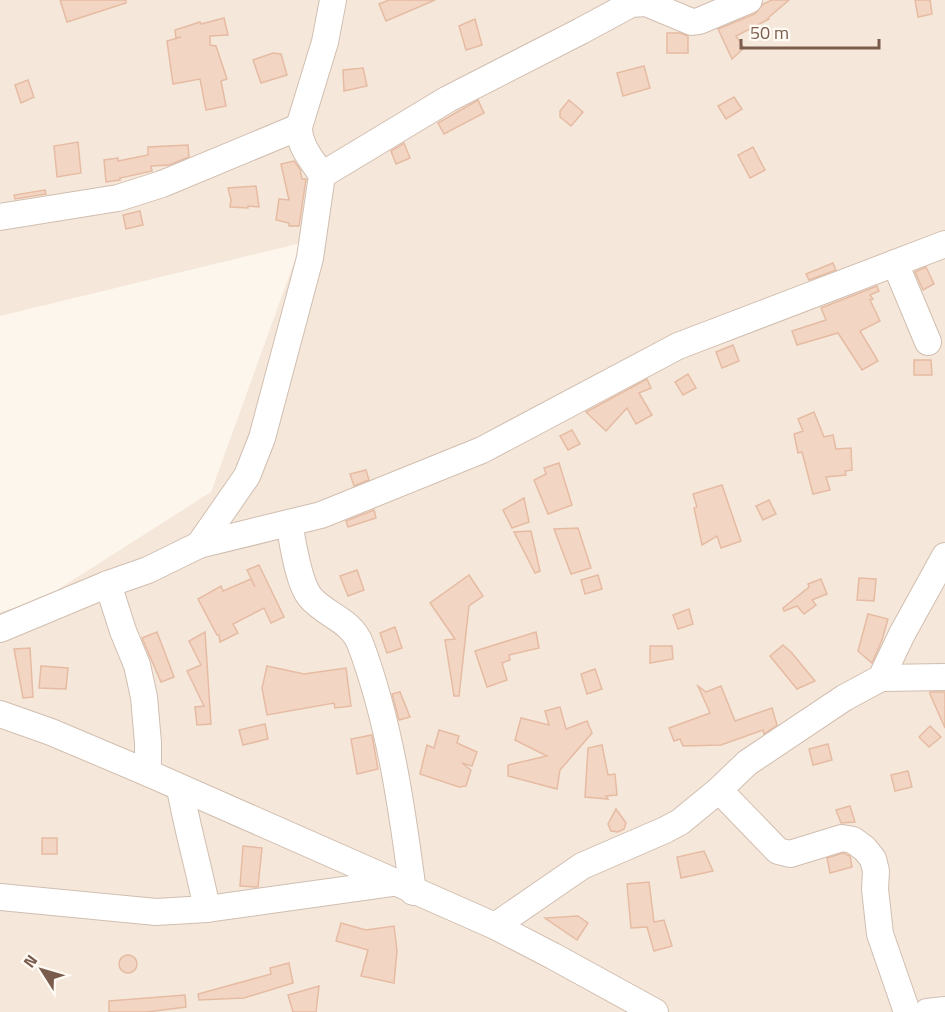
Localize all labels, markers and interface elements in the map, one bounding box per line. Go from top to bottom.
scale bar [741,12,879,50]
text: 50 m [750,19,789,46]
north arrow [12,940,72,1000]
text: N [17,949,43,973]

